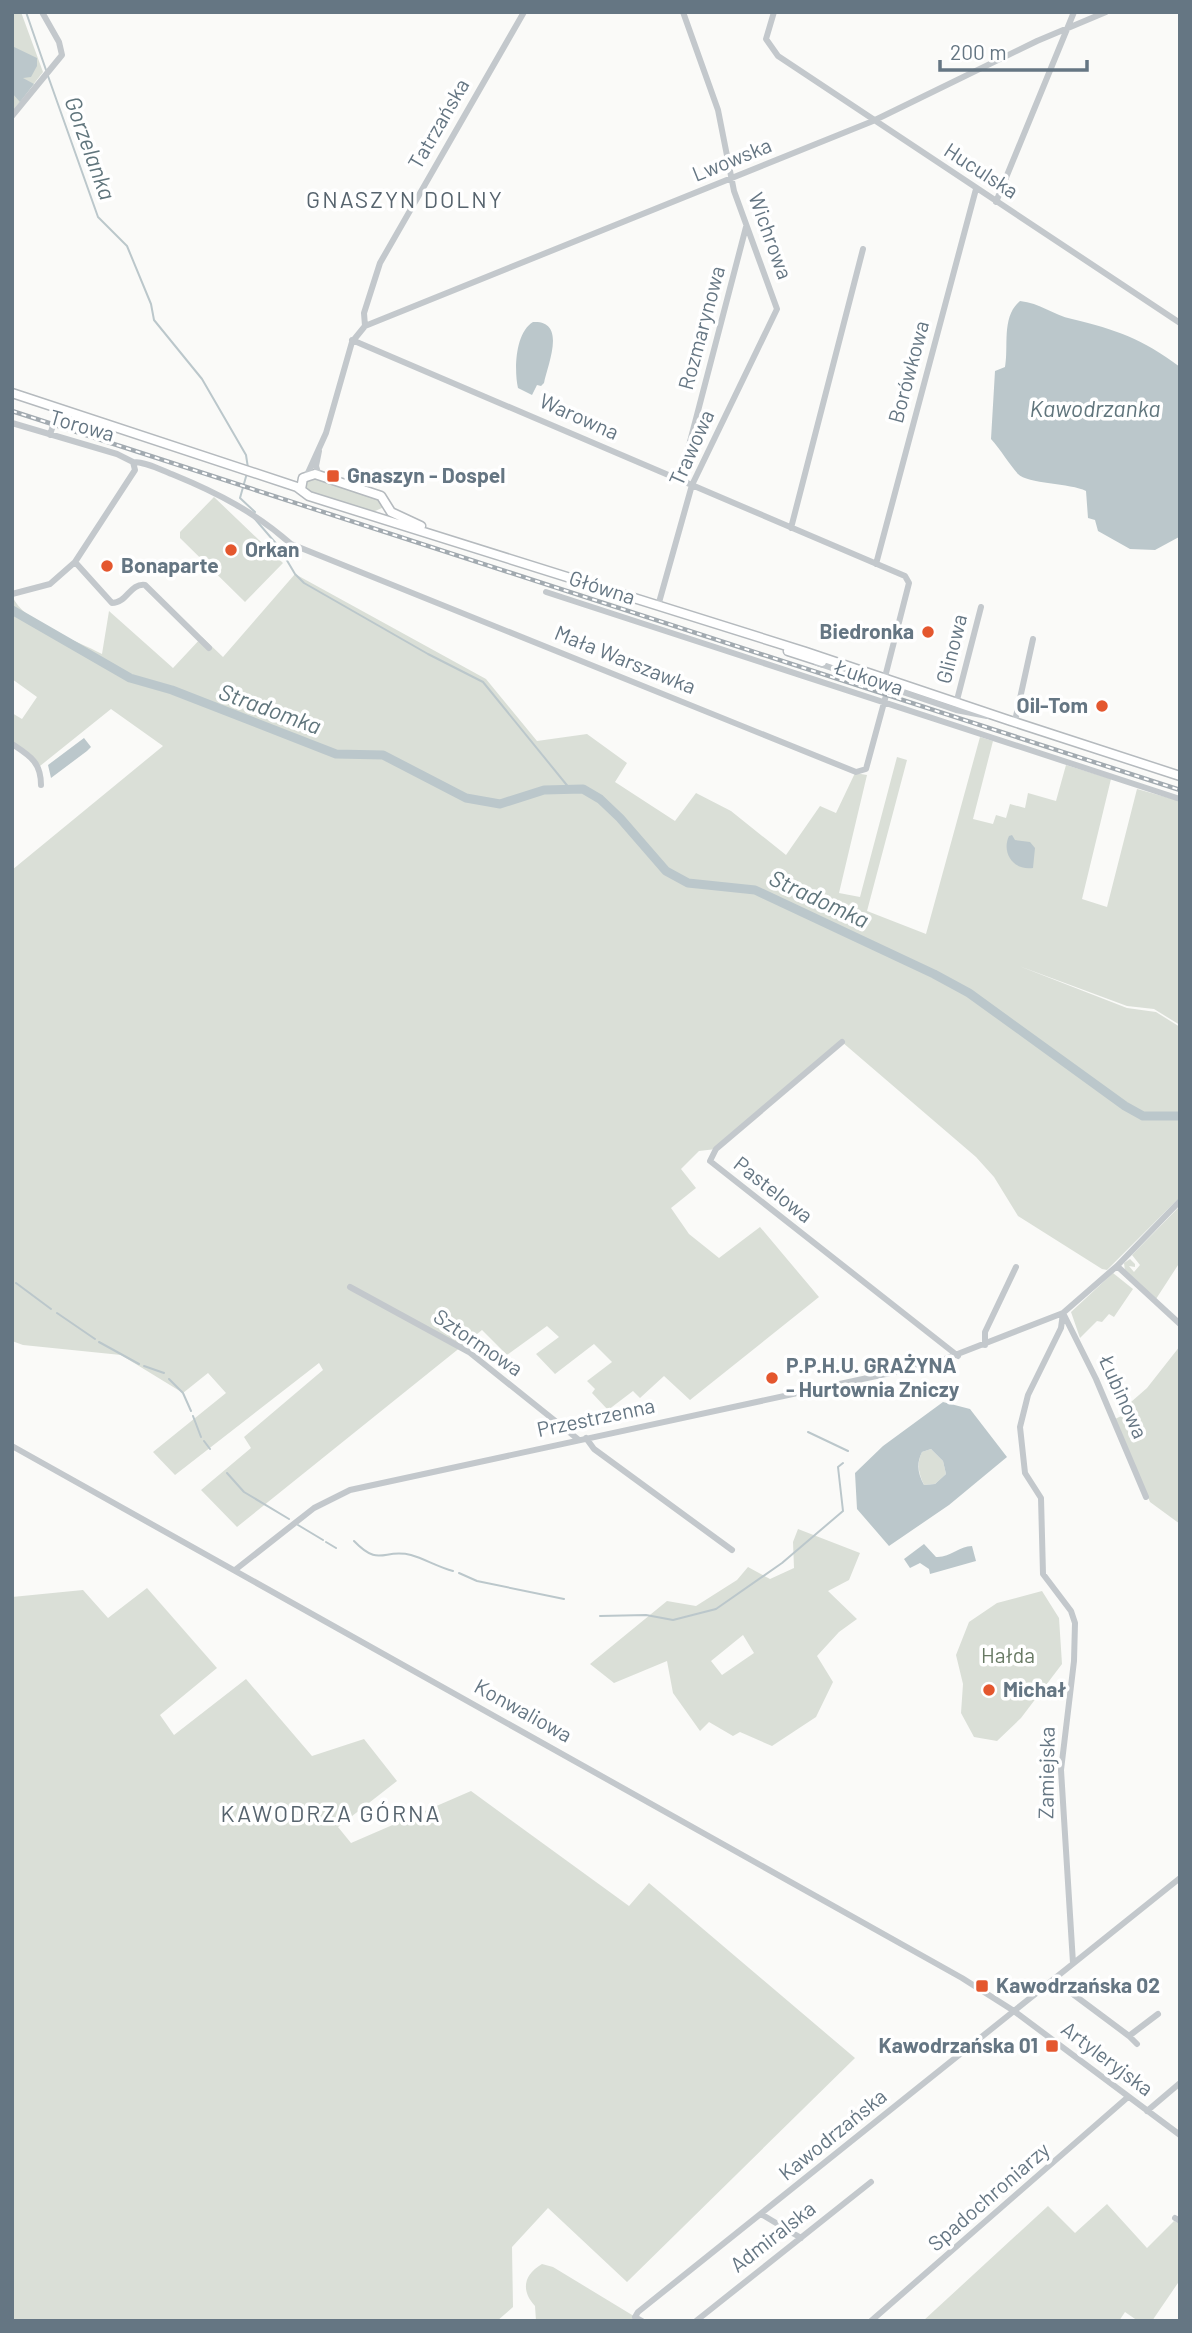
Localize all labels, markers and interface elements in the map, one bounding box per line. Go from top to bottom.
scale bar [940,28,1087,72]
text: 200 m [950,39,1007,64]
street label: Tatrzańska [402,74,474,173]
water label: Gorzelanka [59,92,123,203]
street label: Lwowska [688,131,775,186]
street label: Huculska [940,137,1024,203]
district label: GNASZYN DOLNY [306,185,504,213]
street label: Wichrowa [744,189,799,282]
street label: Rozmarynowa [672,263,729,392]
street label: Borówkowa [882,318,933,426]
street label: Warowna [536,387,623,444]
water label: Kawodrzanka [1030,394,1160,422]
street label: Torowa [47,403,118,446]
street label: Trawowa [663,406,718,489]
place label: Gnaszyn - Dospel [347,462,505,487]
marker: Gnaszyn - Dospel [325,468,341,484]
place label: Orkan [245,536,299,561]
marker: Orkan [223,542,239,558]
place label: Bonaparte [121,552,219,577]
marker: Bonaparte [99,558,115,574]
street label: Główna [566,564,639,609]
street label: Glinowa [930,611,971,686]
place label: Biedronka [820,618,914,643]
street label: Mała Warszawka [551,619,700,698]
marker: Biedronka [920,624,936,640]
street label: Łukowa [831,653,907,700]
water label: Stradomka [215,677,325,740]
place label: Oil-Tom [1017,692,1088,717]
marker: Oil-Tom [1094,698,1110,714]
water label: Stradomka [765,863,874,933]
street label: Pastelowa [730,1150,818,1227]
street label: Sztormowa [430,1303,528,1381]
street label: Łubinowa [1095,1350,1154,1442]
place label: P.P.H.U. GRAŻYNA - Hurtownia Zniczy [786,1352,960,1401]
marker: P.P.H.U. GRAŻYNA - Hurtownia Zniczy [764,1370,780,1386]
street label: Przestrzenna [534,1392,657,1441]
park label: Hałda [981,1642,1035,1667]
street label: Konwaliowa [471,1673,577,1747]
place label: Michał [1003,1676,1066,1701]
marker: Michał [981,1682,997,1698]
street label: Zamiejska [1032,1727,1059,1819]
district label: KAWODRZA GÓRNA [221,1799,442,1827]
place label: Kawodrzańska 02 [996,1972,1160,1997]
marker: Kawodrzańska 02 [974,1978,990,1994]
street label: Artyleryjska [1057,2015,1159,2100]
place label: Kawodrzańska 01 [879,2032,1038,2057]
marker: Kawodrzańska 01 [1044,2038,1060,2054]
street label: Kawodrzańska [773,2083,891,2185]
street label: Spadochroniarzy [922,2136,1054,2255]
street label: Admiralska [725,2195,820,2277]

